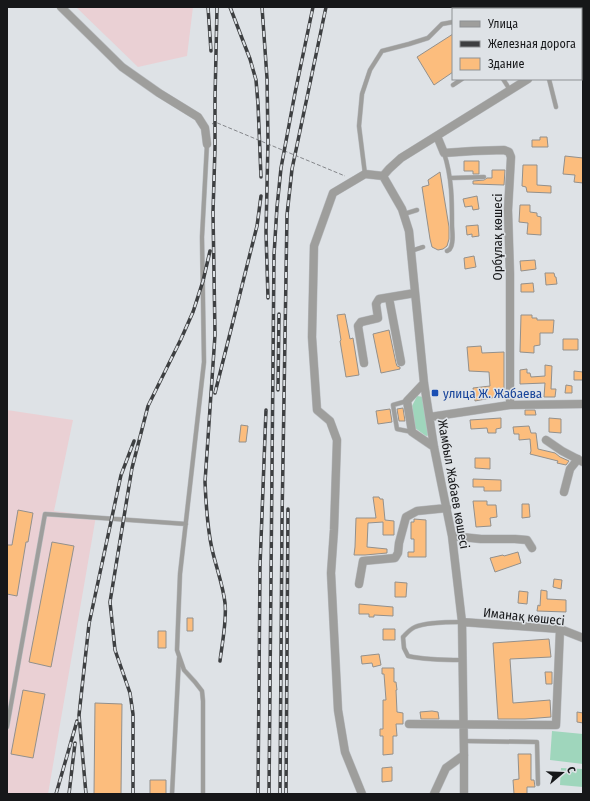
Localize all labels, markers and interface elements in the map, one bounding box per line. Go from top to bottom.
legend [452,8,582,80]
text: Улица [487,17,518,31]
text: Железная дорога [488,37,576,51]
text: Здание [488,57,524,71]
street label: Орбұлақ көшесі [490,193,505,281]
place label: улица Ж. Жабаева [443,386,542,401]
marker: улица Ж. Жабаева [430,388,440,398]
street label: Жамбыл Жабаев көшесі [435,418,472,550]
street label: Иманақ көшесі [482,605,566,628]
north arrow [542,753,582,793]
text: С [564,765,578,775]

